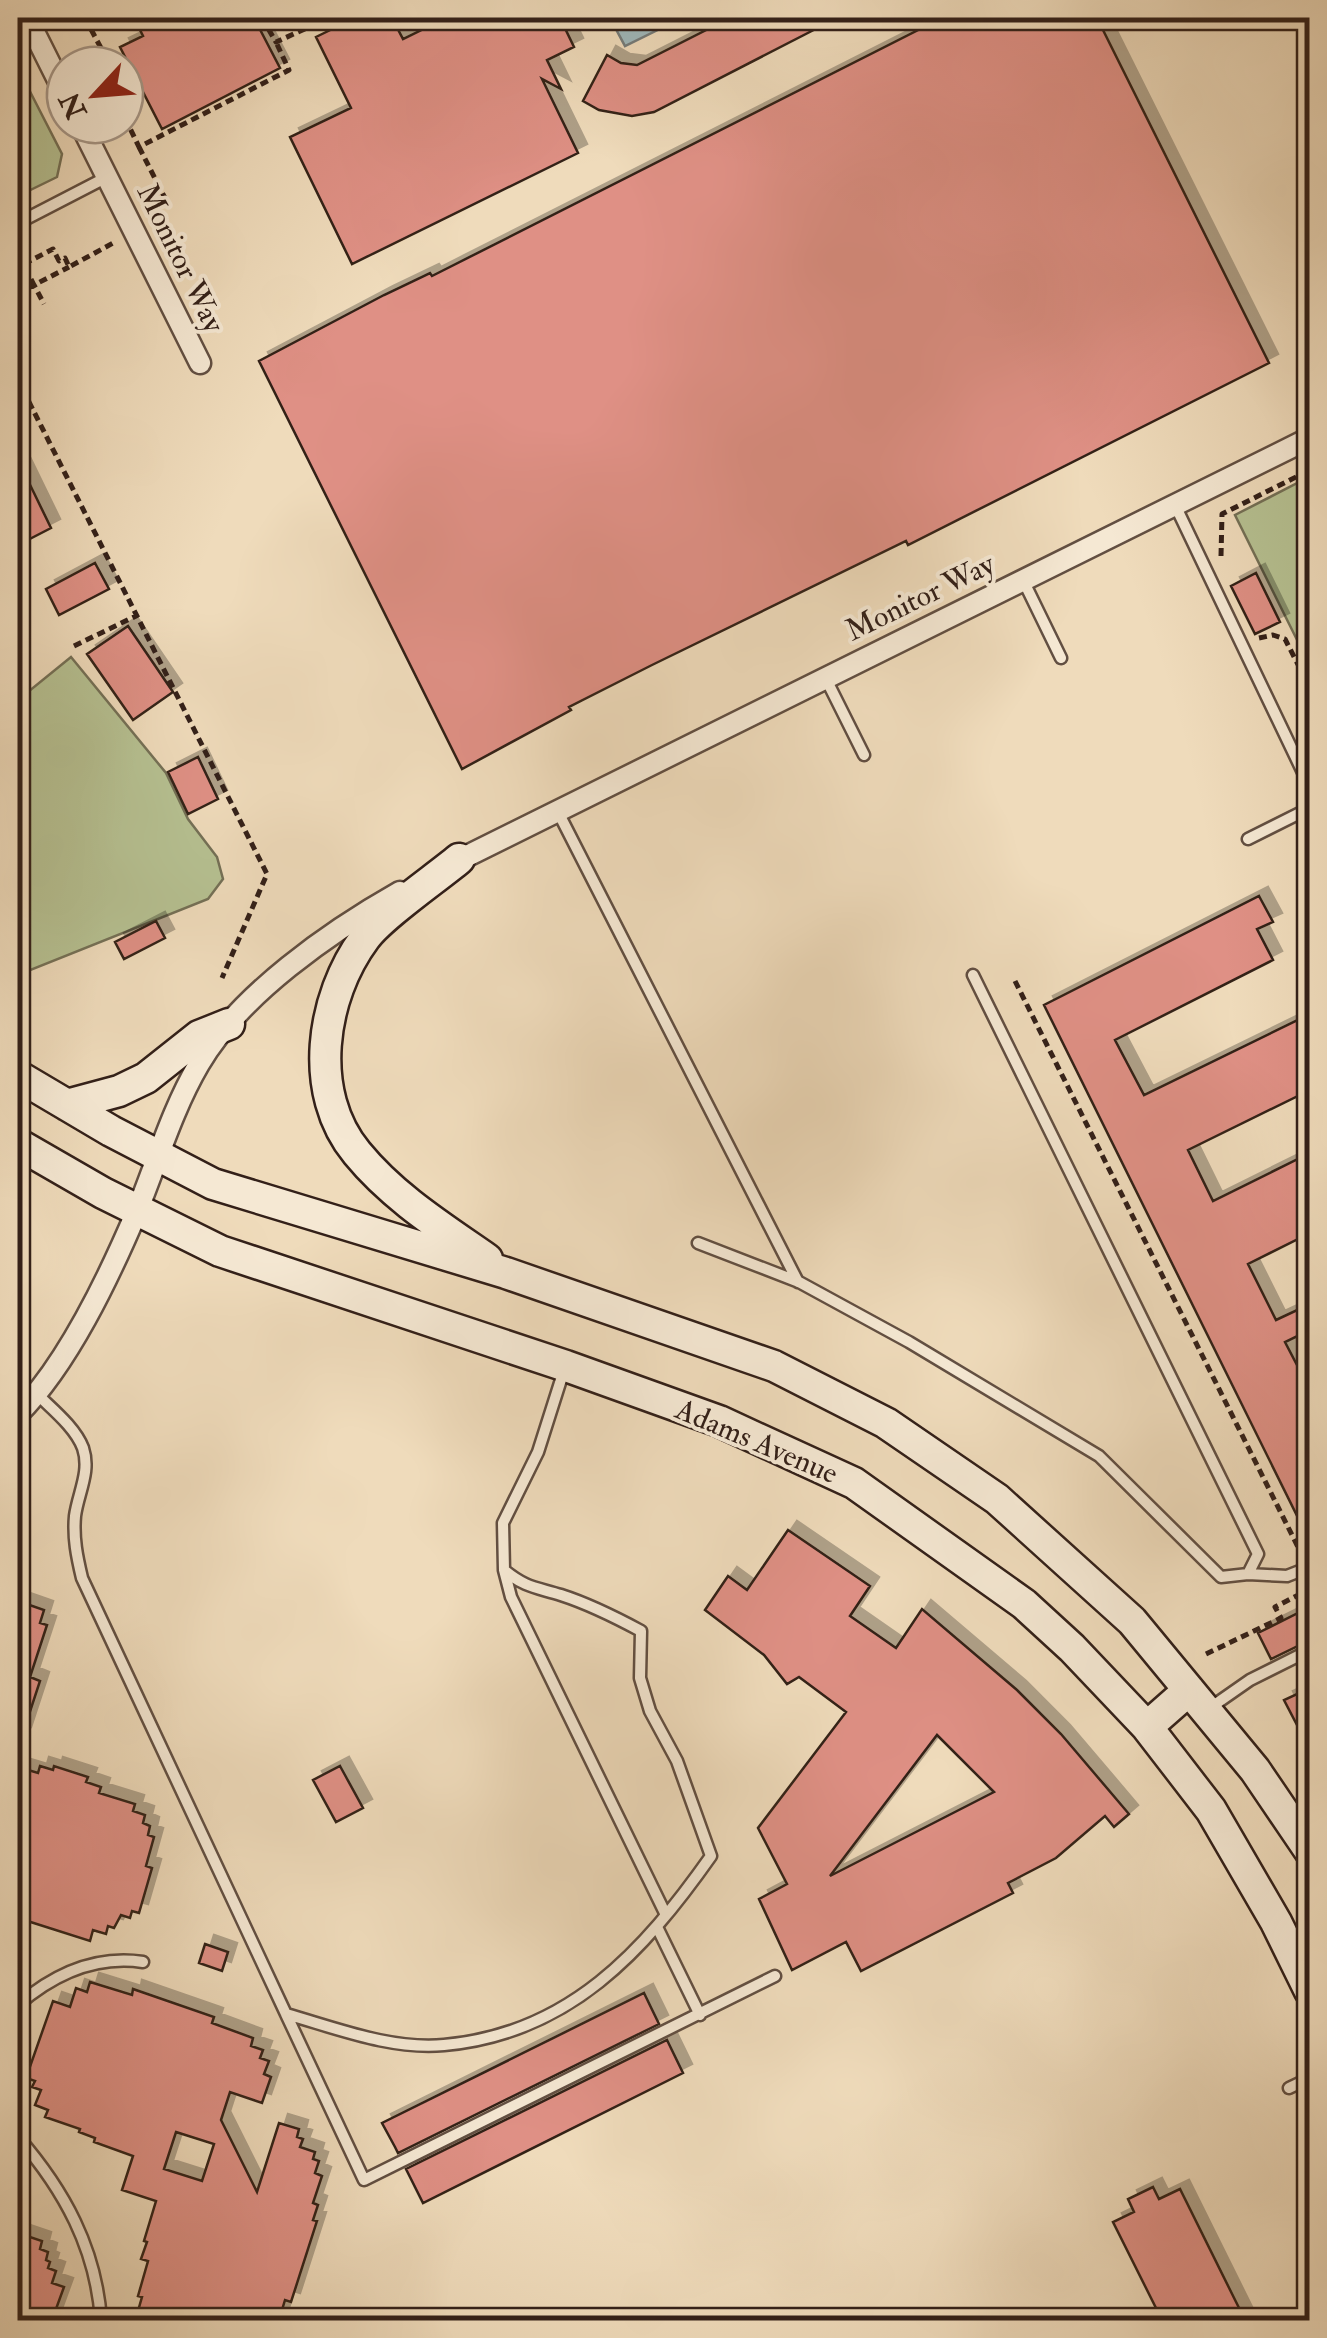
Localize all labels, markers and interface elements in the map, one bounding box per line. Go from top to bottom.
north arrow [45,45,145,145]
text: N [52,86,96,125]
street label: Monitor Way [129,178,233,339]
street label: Monitor Way [840,545,1001,649]
street label: Adams Avenue [669,1390,844,1492]

